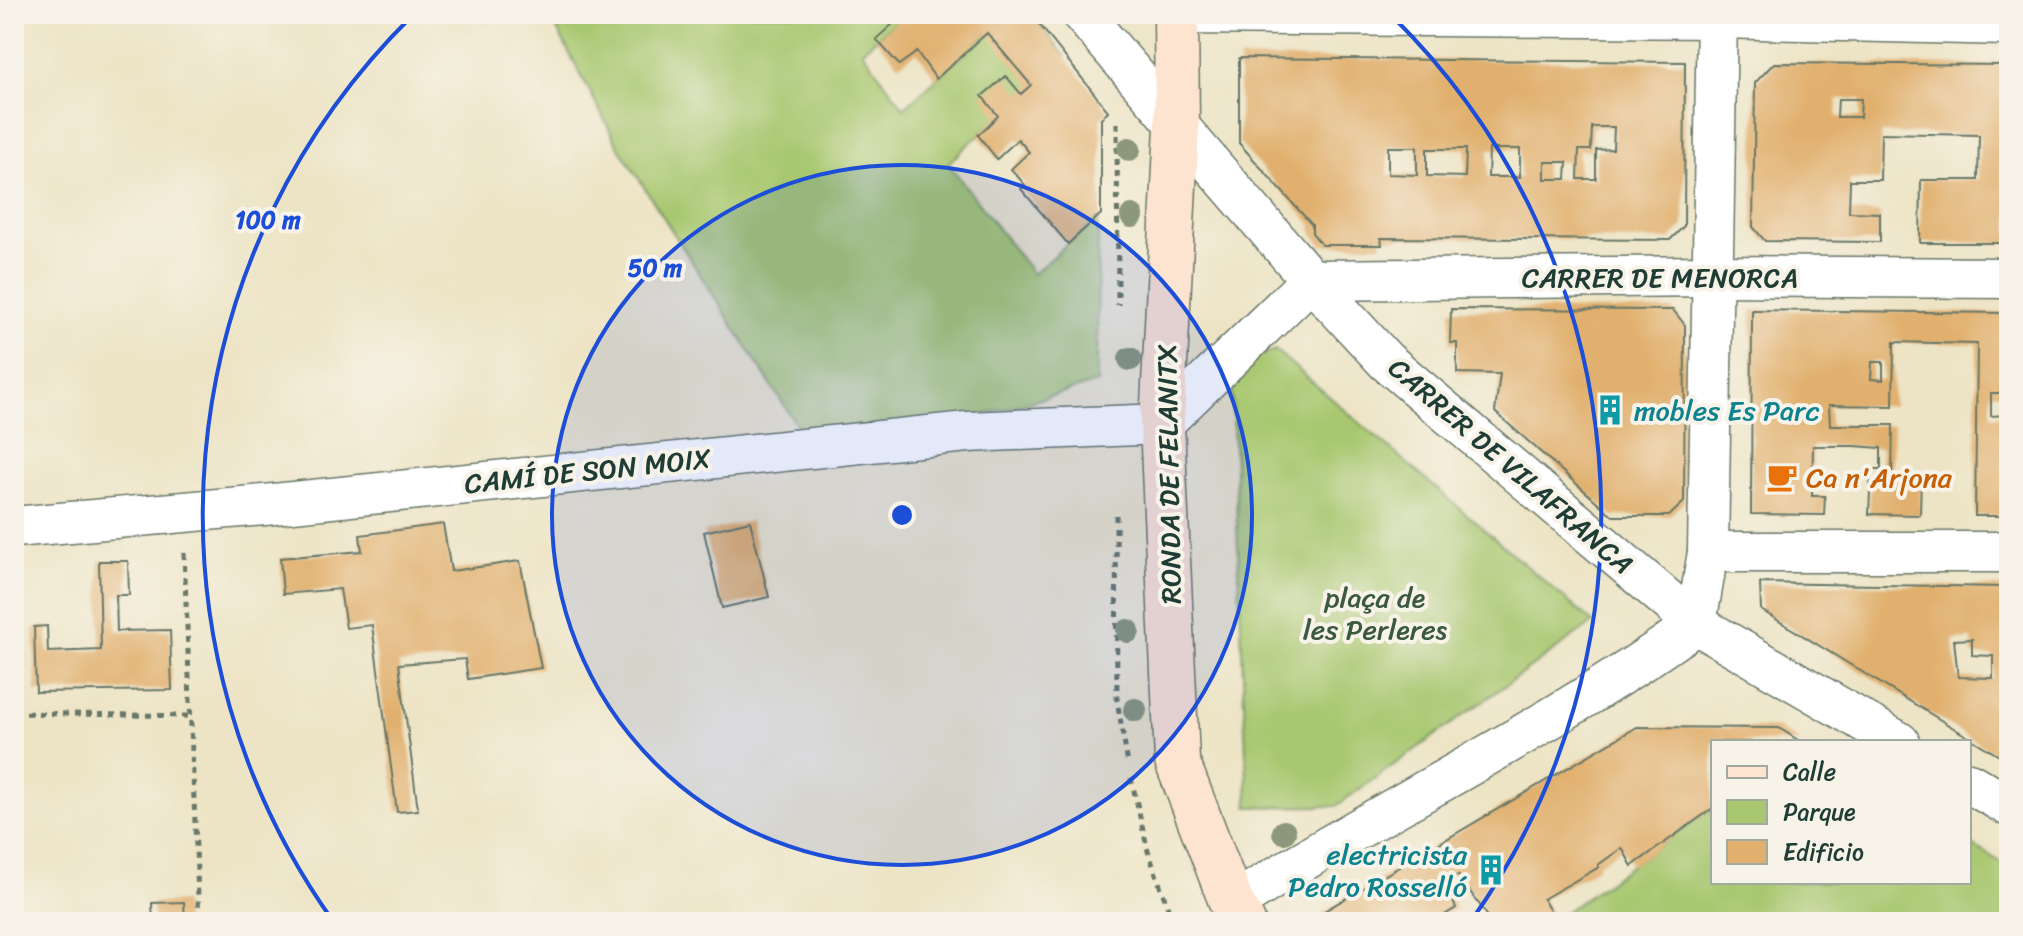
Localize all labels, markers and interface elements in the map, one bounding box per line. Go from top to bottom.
text: 100 m [235,199,301,241]
text: 50 m [628,247,683,289]
street label: CARRER DE MENORCA [1522,253,1798,302]
street label: RONDA DE FELANITX [1142,344,1196,604]
street label: CARRER DE VILAFRANCA [1377,345,1645,587]
place label: mobles Es Parc [1634,386,1819,435]
building icon: mobles Es Parc [1593,393,1627,427]
street label: CAMÍ DE SON MOIX [462,434,714,508]
place label: Ca n'Arjona [1806,453,1953,502]
cafe icon: Ca n'Arjona [1765,460,1799,494]
centre of rings [888,501,916,529]
park label: plaça de les Perleres [1303,573,1448,654]
legend [1711,740,1971,884]
text: Calle [1783,751,1836,793]
text: Parque [1783,791,1856,833]
place label: electricista Pedro Rosselló [1288,830,1468,911]
text: Edificio [1783,831,1864,873]
building icon: electricista Pedro Rosselló [1474,853,1508,887]

